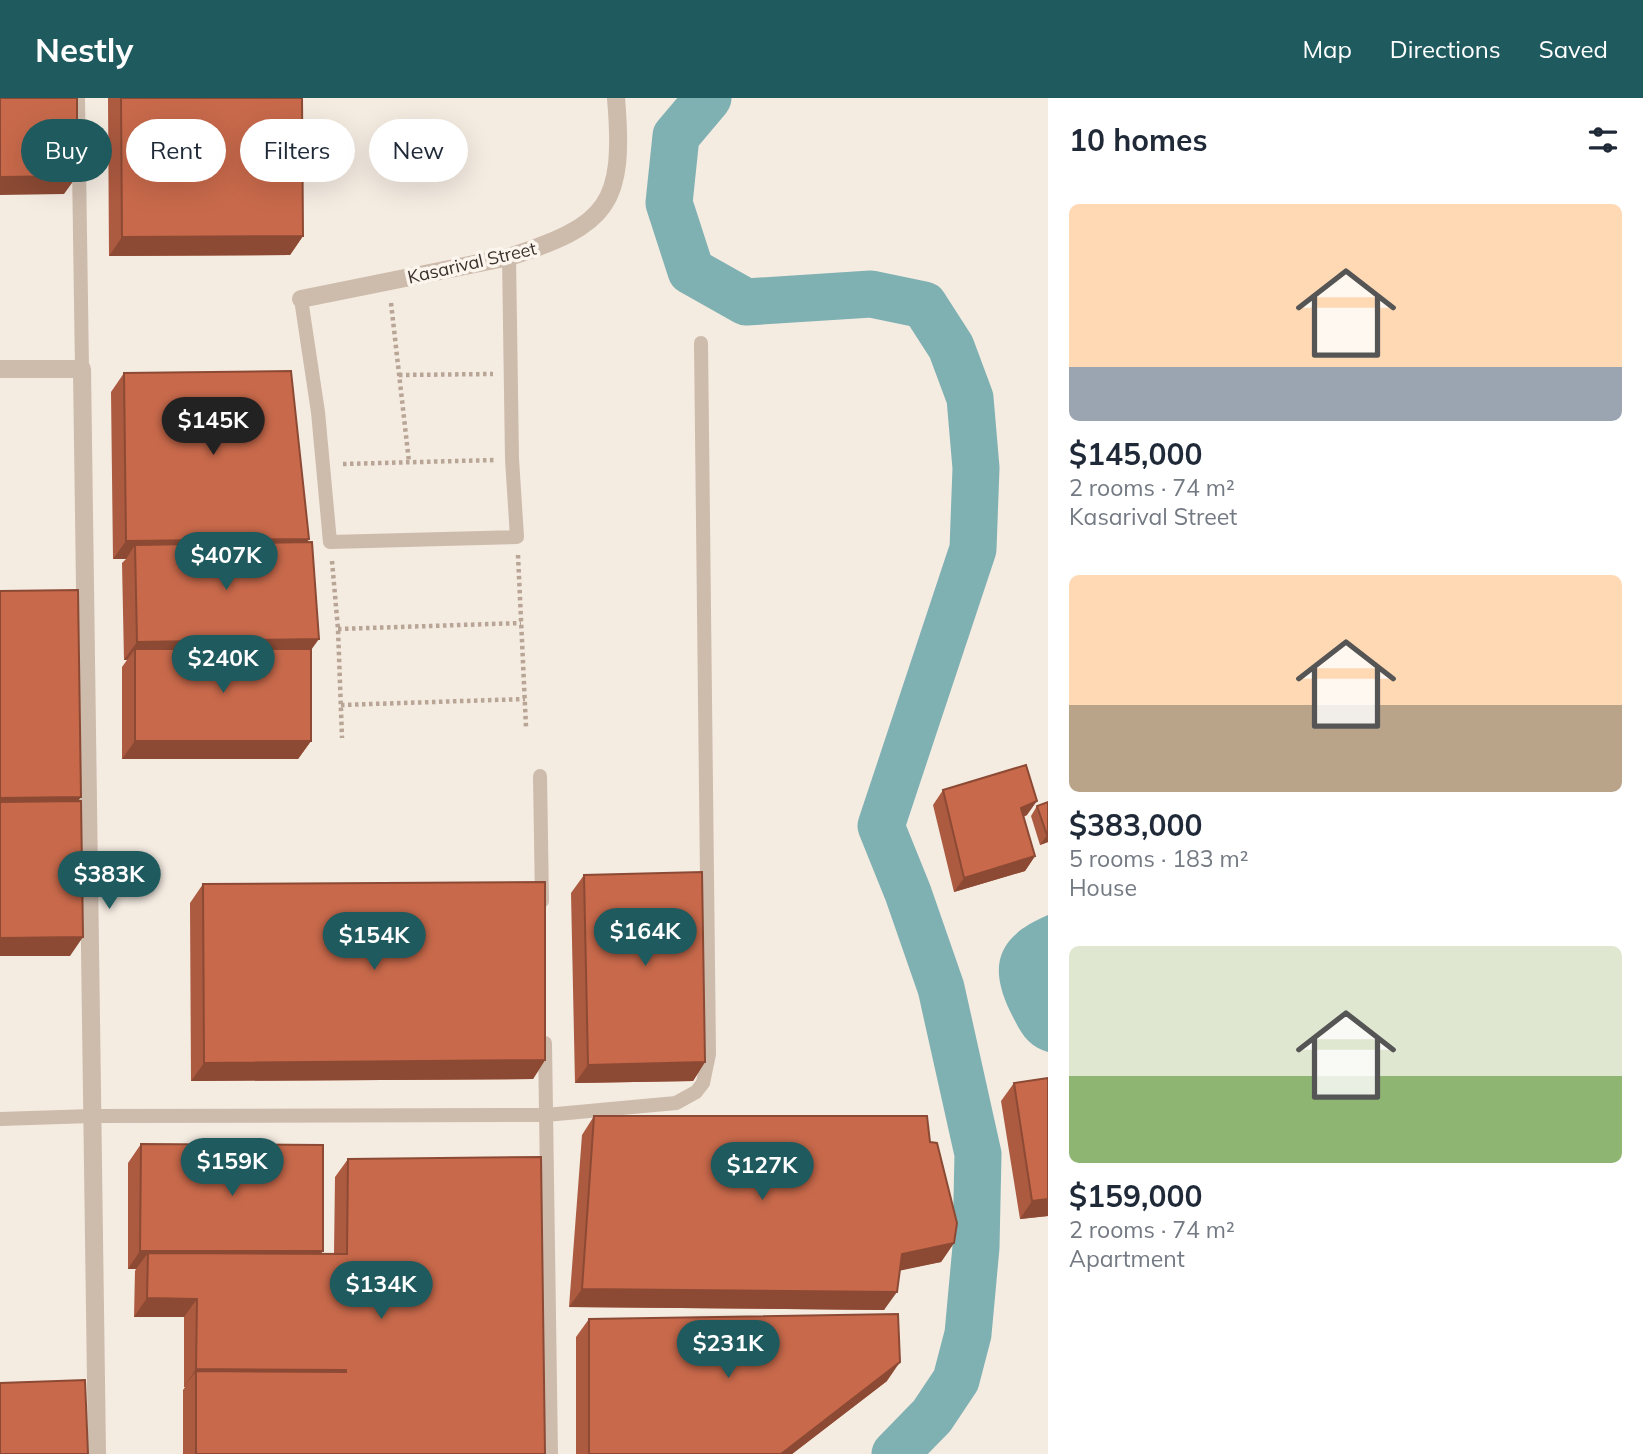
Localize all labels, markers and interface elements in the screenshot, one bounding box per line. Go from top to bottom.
text: Nestly [35,29,133,70]
text: Map [1302,34,1352,64]
text: Directions [1390,34,1501,64]
text: Saved [1539,34,1608,64]
chip: Buy [21,119,112,182]
chip: Rent [126,119,226,182]
chip: Filters [240,119,355,182]
chip: New [369,119,468,182]
text: 10 homes [1069,121,1208,159]
icon: filters [1584,121,1622,159]
street label: Kasarival Street [405,236,539,289]
icon: home [1283,250,1409,376]
pin: $145K [164,398,262,457]
text: $145K [178,405,248,434]
text: $145,000 [1069,435,1202,473]
text: 2 rooms · 74 m² [1069,473,1235,502]
text: Kasarival Street [1069,502,1237,531]
pin: $407K [177,532,275,592]
text: $407K [191,540,261,569]
icon: home [1283,621,1409,747]
pin: $240K [174,636,272,695]
text: $240K [188,643,258,672]
text: $383,000 [1069,806,1202,844]
text: 5 rooms · 183 m² [1069,844,1249,873]
pin: $383K [60,852,158,911]
text: $383K [74,859,144,888]
text: House [1069,873,1137,902]
pin: $164K [596,908,694,968]
pin: $154K [325,912,423,972]
text: $164K [610,916,680,945]
text: $154K [339,920,409,949]
icon: home [1283,992,1409,1118]
pin: $159K [183,1138,281,1198]
pin: $127K [713,1142,811,1202]
text: $159K [197,1146,267,1175]
text: $127K [727,1150,797,1179]
text: $159,000 [1069,1177,1202,1215]
text: 2 rooms · 74 m² [1069,1215,1235,1244]
text: Apartment [1069,1244,1185,1273]
pin: $134K [332,1262,430,1321]
text: $134K [346,1269,416,1298]
pin: $231K [679,1320,777,1380]
text: $231K [693,1328,763,1357]

